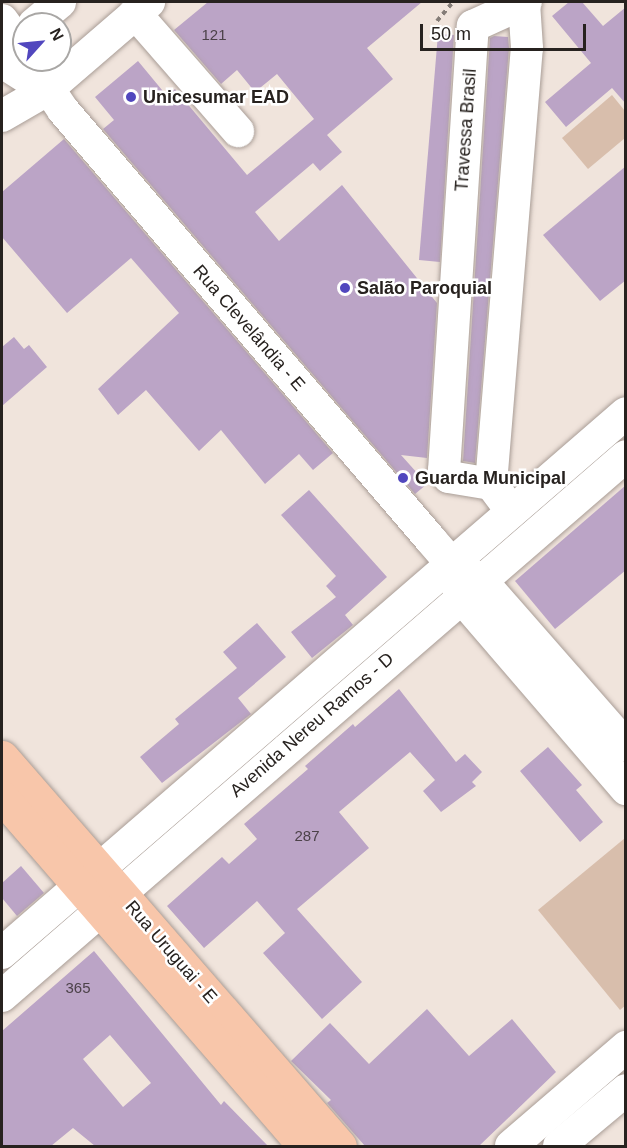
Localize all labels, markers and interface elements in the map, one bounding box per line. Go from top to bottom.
north arrow [12,12,72,72]
scale bar [423,12,590,50]
text: 50 m [431,24,471,44]
text: N [47,25,67,44]
house number: 121 [201,26,227,44]
street label: Travessa Brasil [451,68,481,192]
place label: Unicesumar EAD [143,86,289,108]
marker: Unicesumar EAD [124,90,138,104]
street label: Rua Clevelândia - E [188,261,310,395]
place label: Salão Paroquial [357,277,492,299]
marker: Salão Paroquial [338,281,352,295]
place label: Guarda Municipal [415,467,566,489]
marker: Guarda Municipal [396,471,410,485]
street label: Avenida Nereu Ramos - D [226,648,398,802]
house number: 287 [294,827,320,845]
street label: Rua Uruguai - E [121,896,221,1008]
house number: 365 [65,979,91,997]

